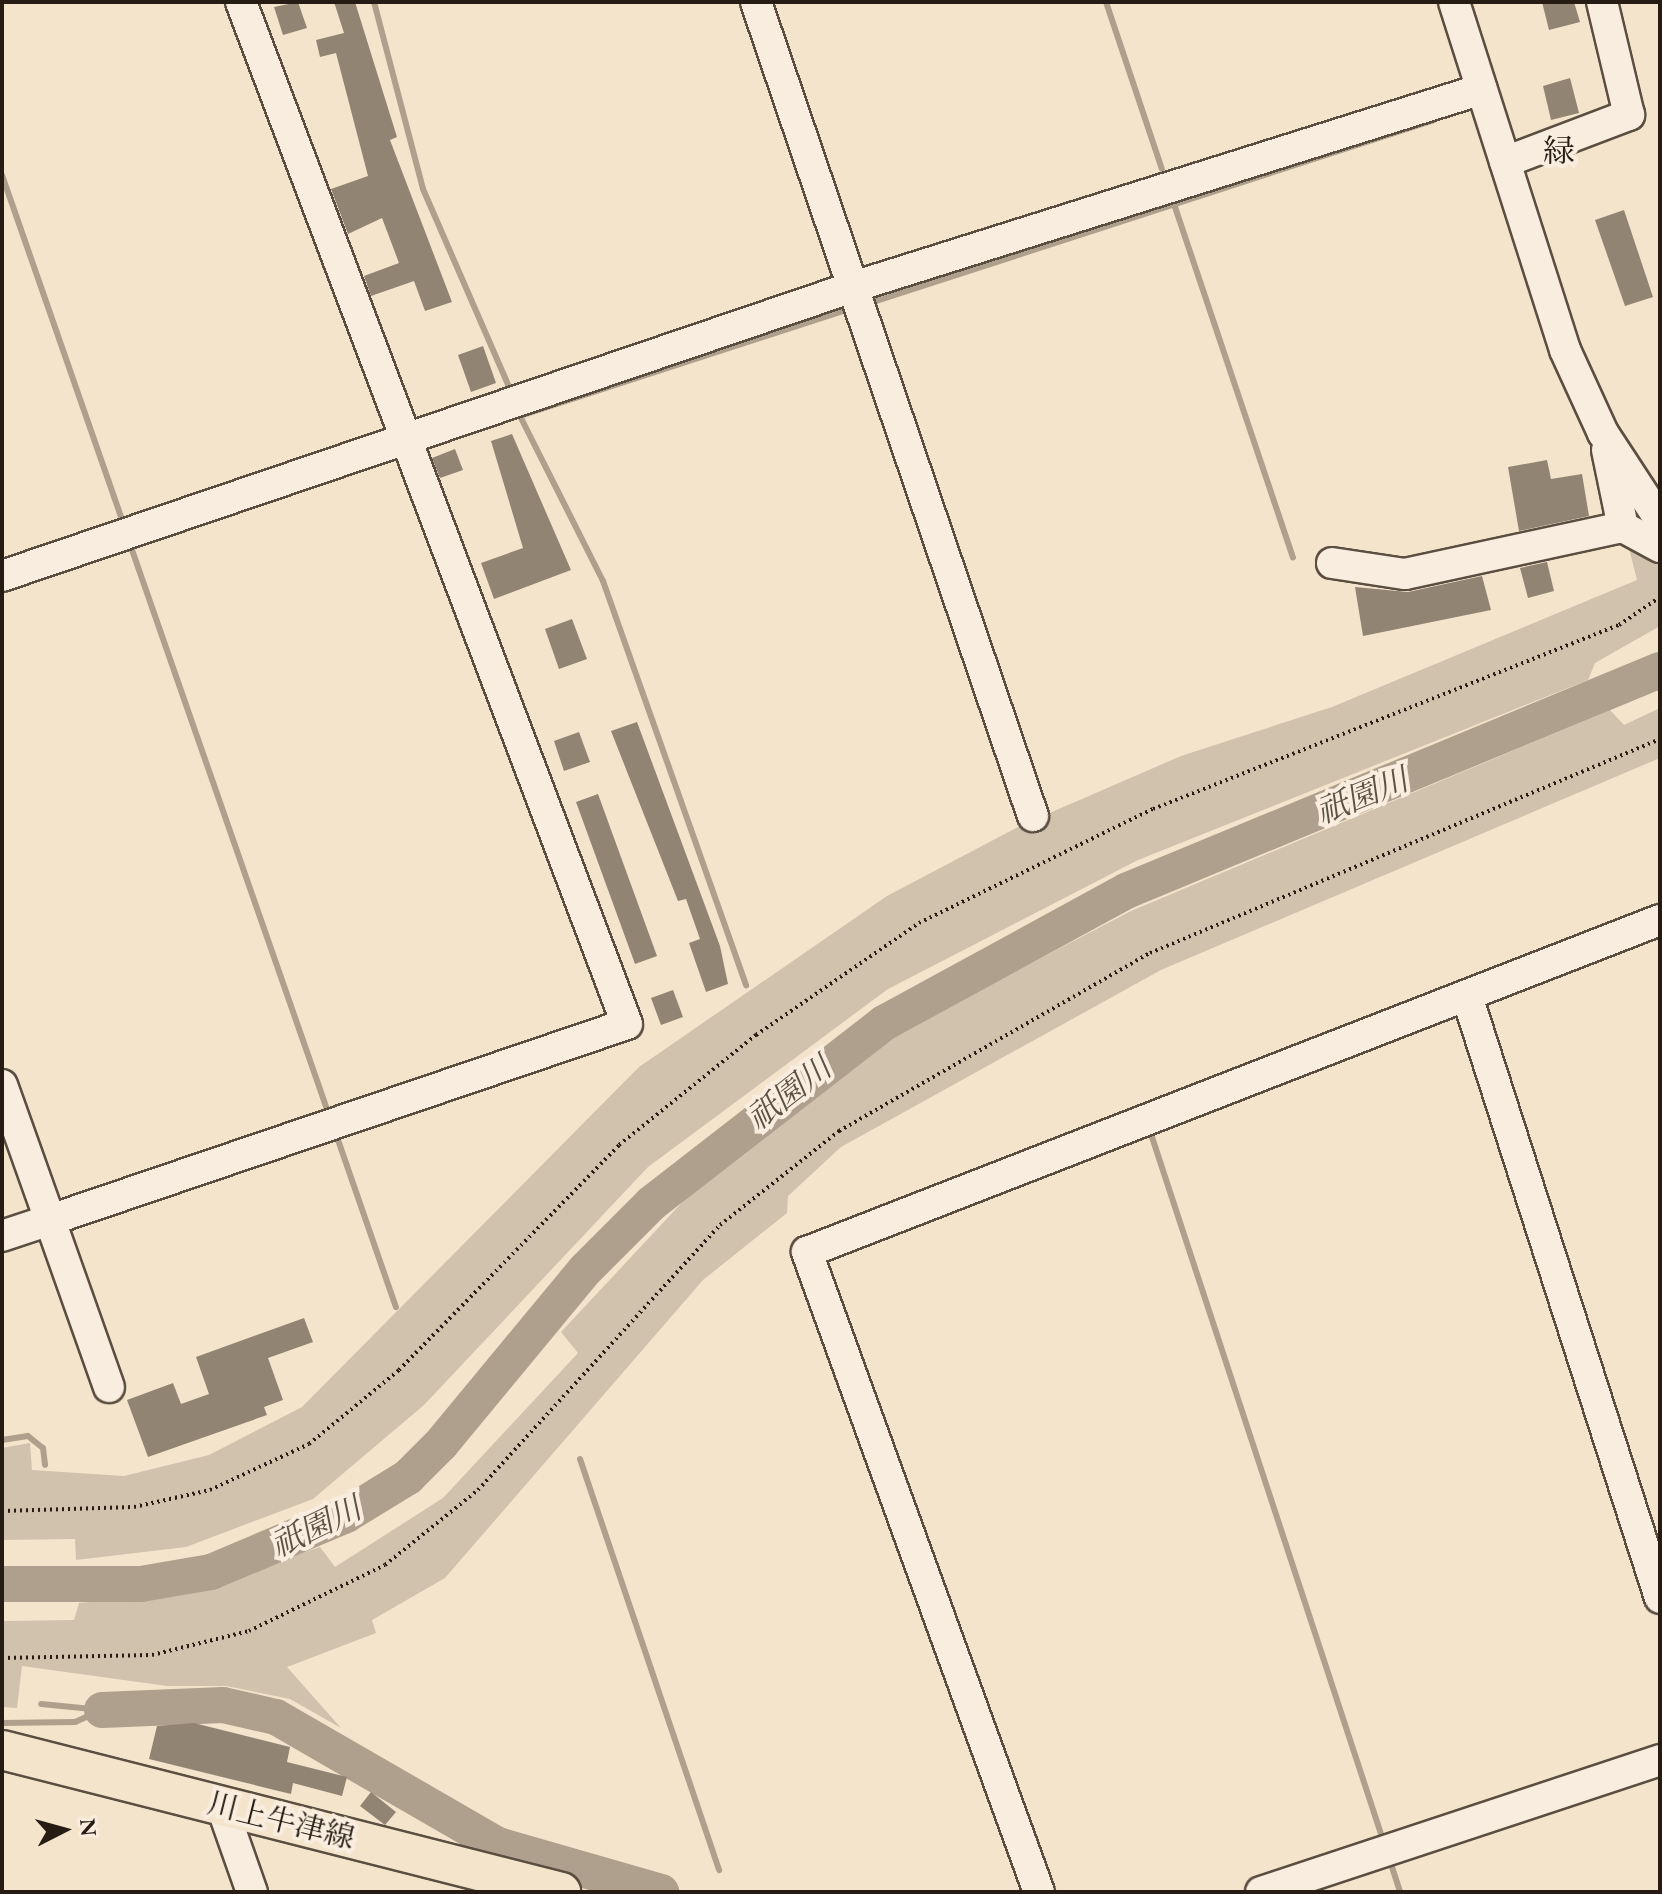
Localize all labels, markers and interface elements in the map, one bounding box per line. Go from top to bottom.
district label: 緑 [1543,132,1575,170]
water label: 祇園川 [1310,760,1414,832]
water label: 祇園川 [739,1048,839,1138]
water label: 祇園川 [264,1489,368,1565]
street label: 川上牛津線 [204,1785,358,1857]
north arrow [24,1790,104,1870]
text: N [73,1817,104,1838]

